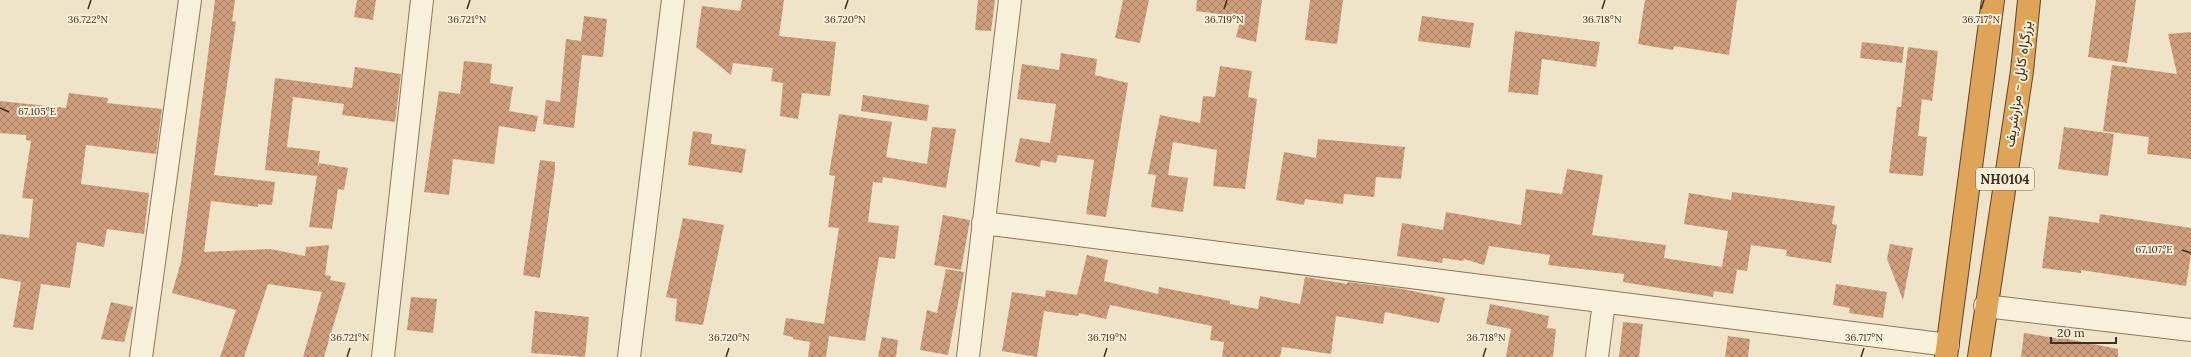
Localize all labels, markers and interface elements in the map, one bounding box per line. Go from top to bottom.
text: 36.722°N [68,13,109,26]
text: 36.721°N [448,13,487,26]
text: 36.720°N [824,13,866,26]
text: 36.719°N [1204,13,1244,26]
text: 36.718°N [1582,13,1622,26]
text: 36.717°N [1962,13,2000,26]
street label: بزرگراه کابل - مزارشریف [2000,20,2036,148]
text: 67.105°E [18,105,56,118]
road number: NH0104 [1976,168,2034,190]
text: 67.107°E [2136,243,2172,256]
scale bar [2051,319,2116,345]
text: 20 m [2057,325,2085,340]
text: 36.721°N [331,331,370,344]
text: 36.720°N [708,331,750,344]
text: 36.719°N [1087,331,1127,344]
text: 36.718°N [1466,331,1506,344]
text: 36.717°N [1845,331,1883,344]

